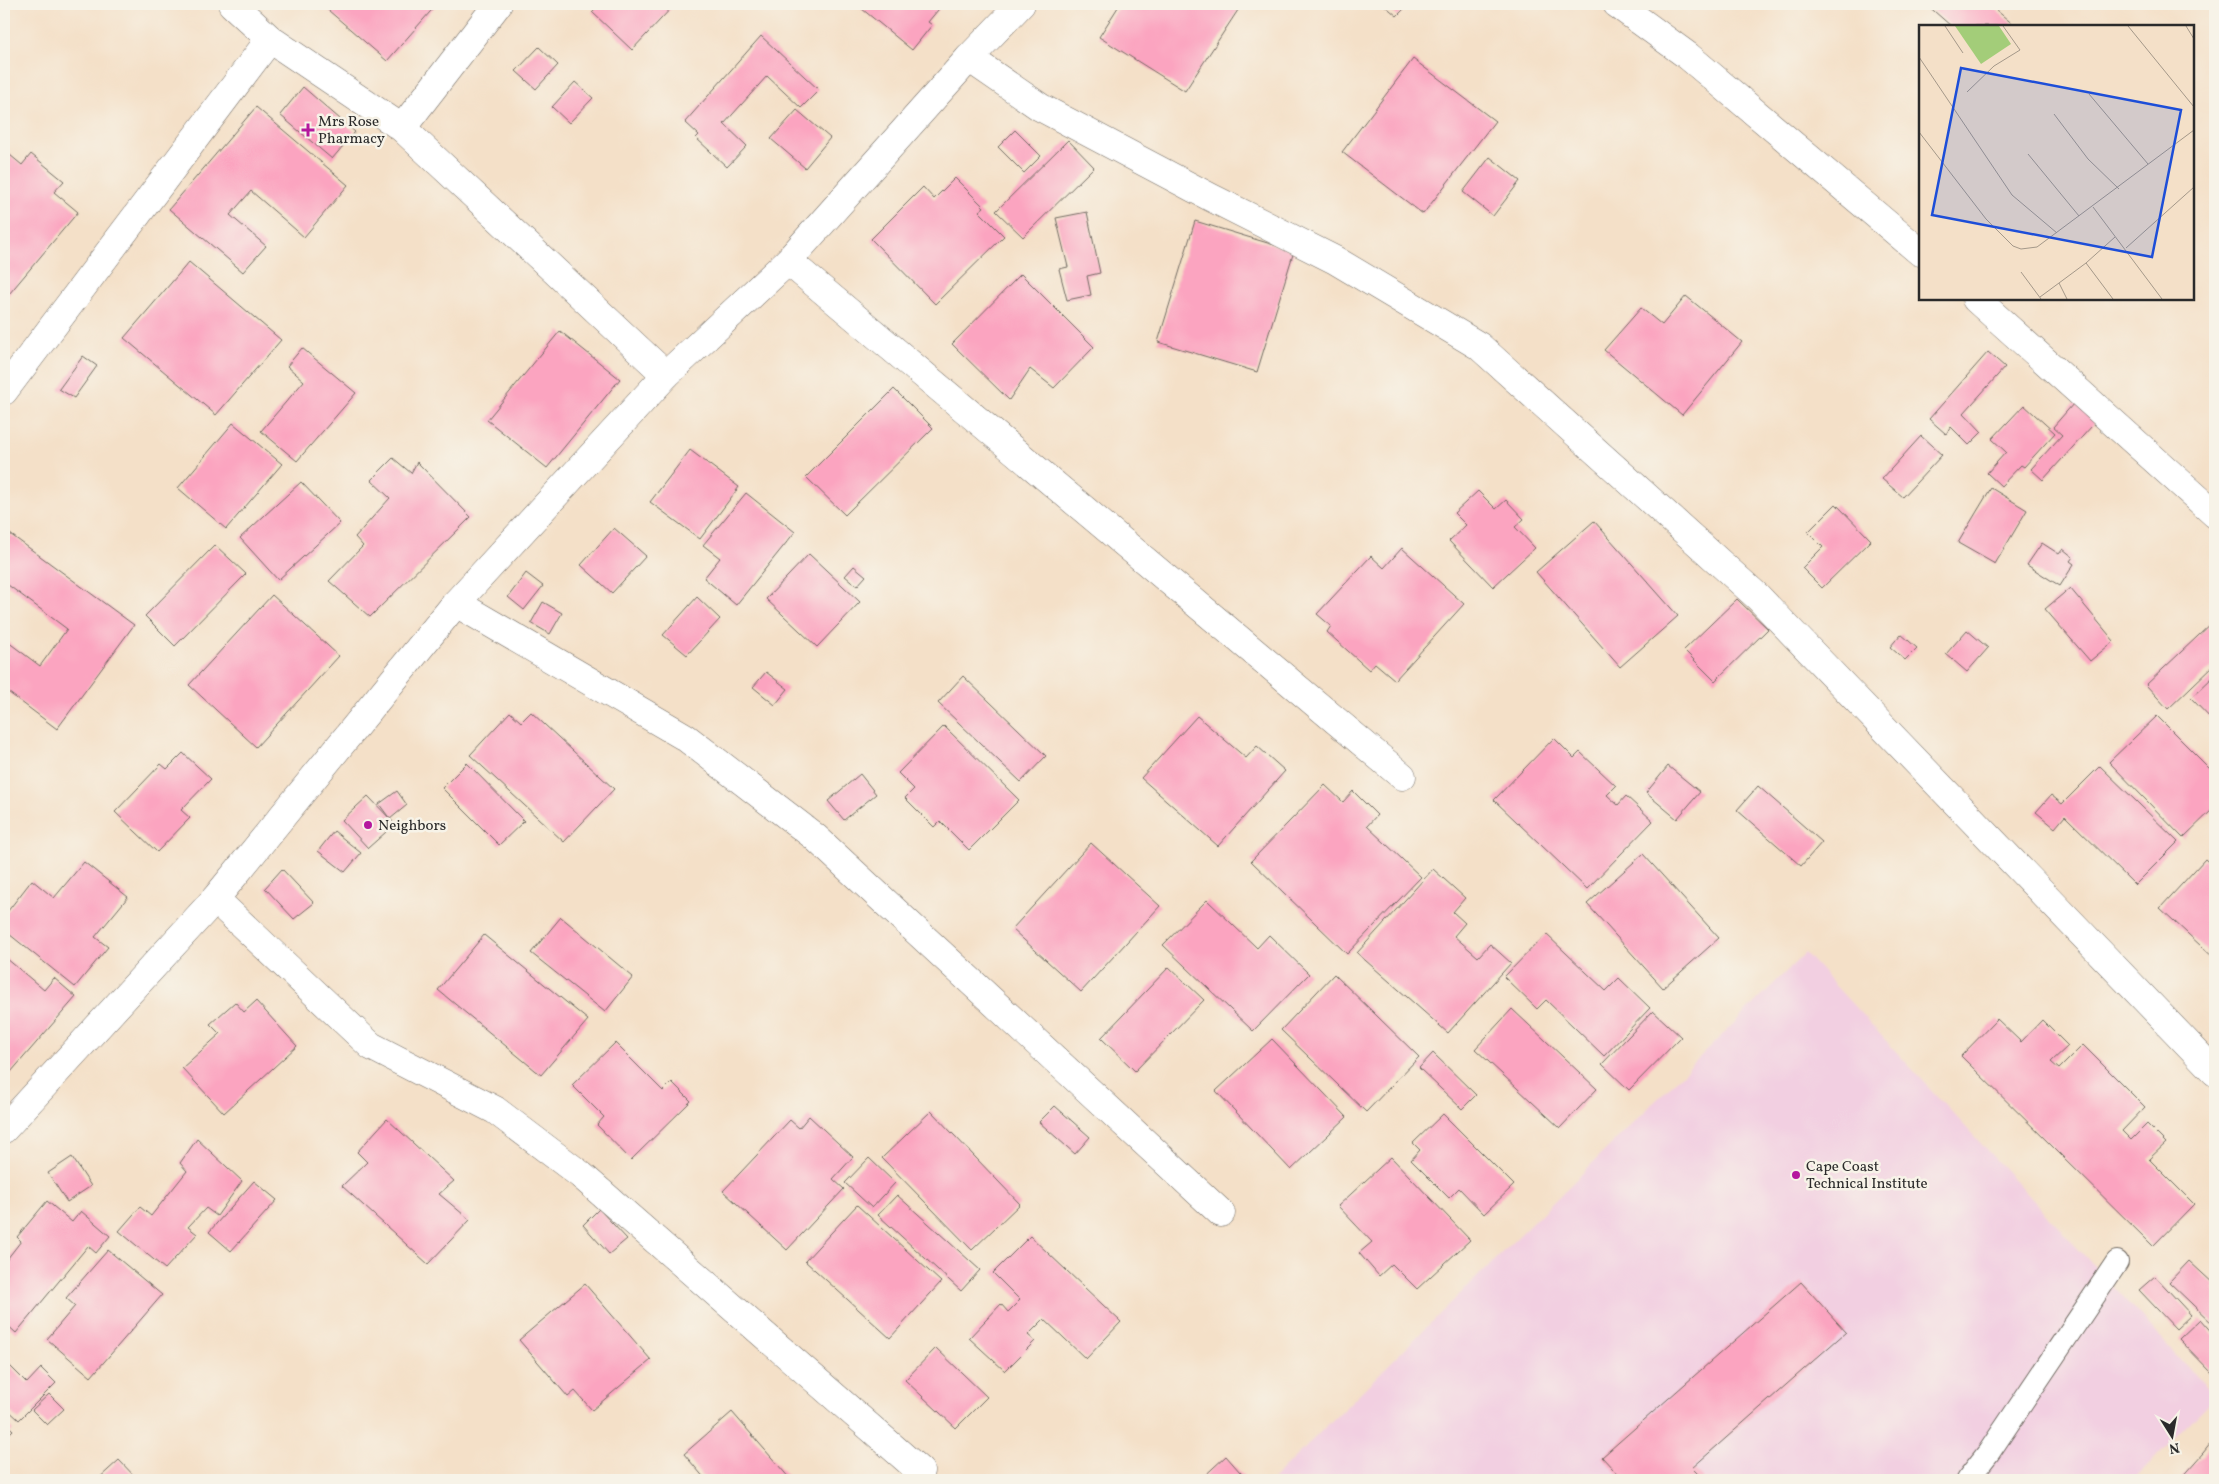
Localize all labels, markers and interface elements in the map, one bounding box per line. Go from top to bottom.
inset map [1919,25,2194,300]
place label: Mrs Rose Pharmacy [318,112,385,150]
marker: Mrs Rose Pharmacy [302,124,314,136]
place label: Neighbors [378,816,446,837]
marker: Neighbors [362,819,374,831]
place label: Cape Coast Technical Institute [1806,1157,1928,1195]
marker: Cape Coast Technical Institute [1790,1169,1802,1181]
north arrow [2146,1412,2196,1462]
text: N [2167,1437,2181,1458]

